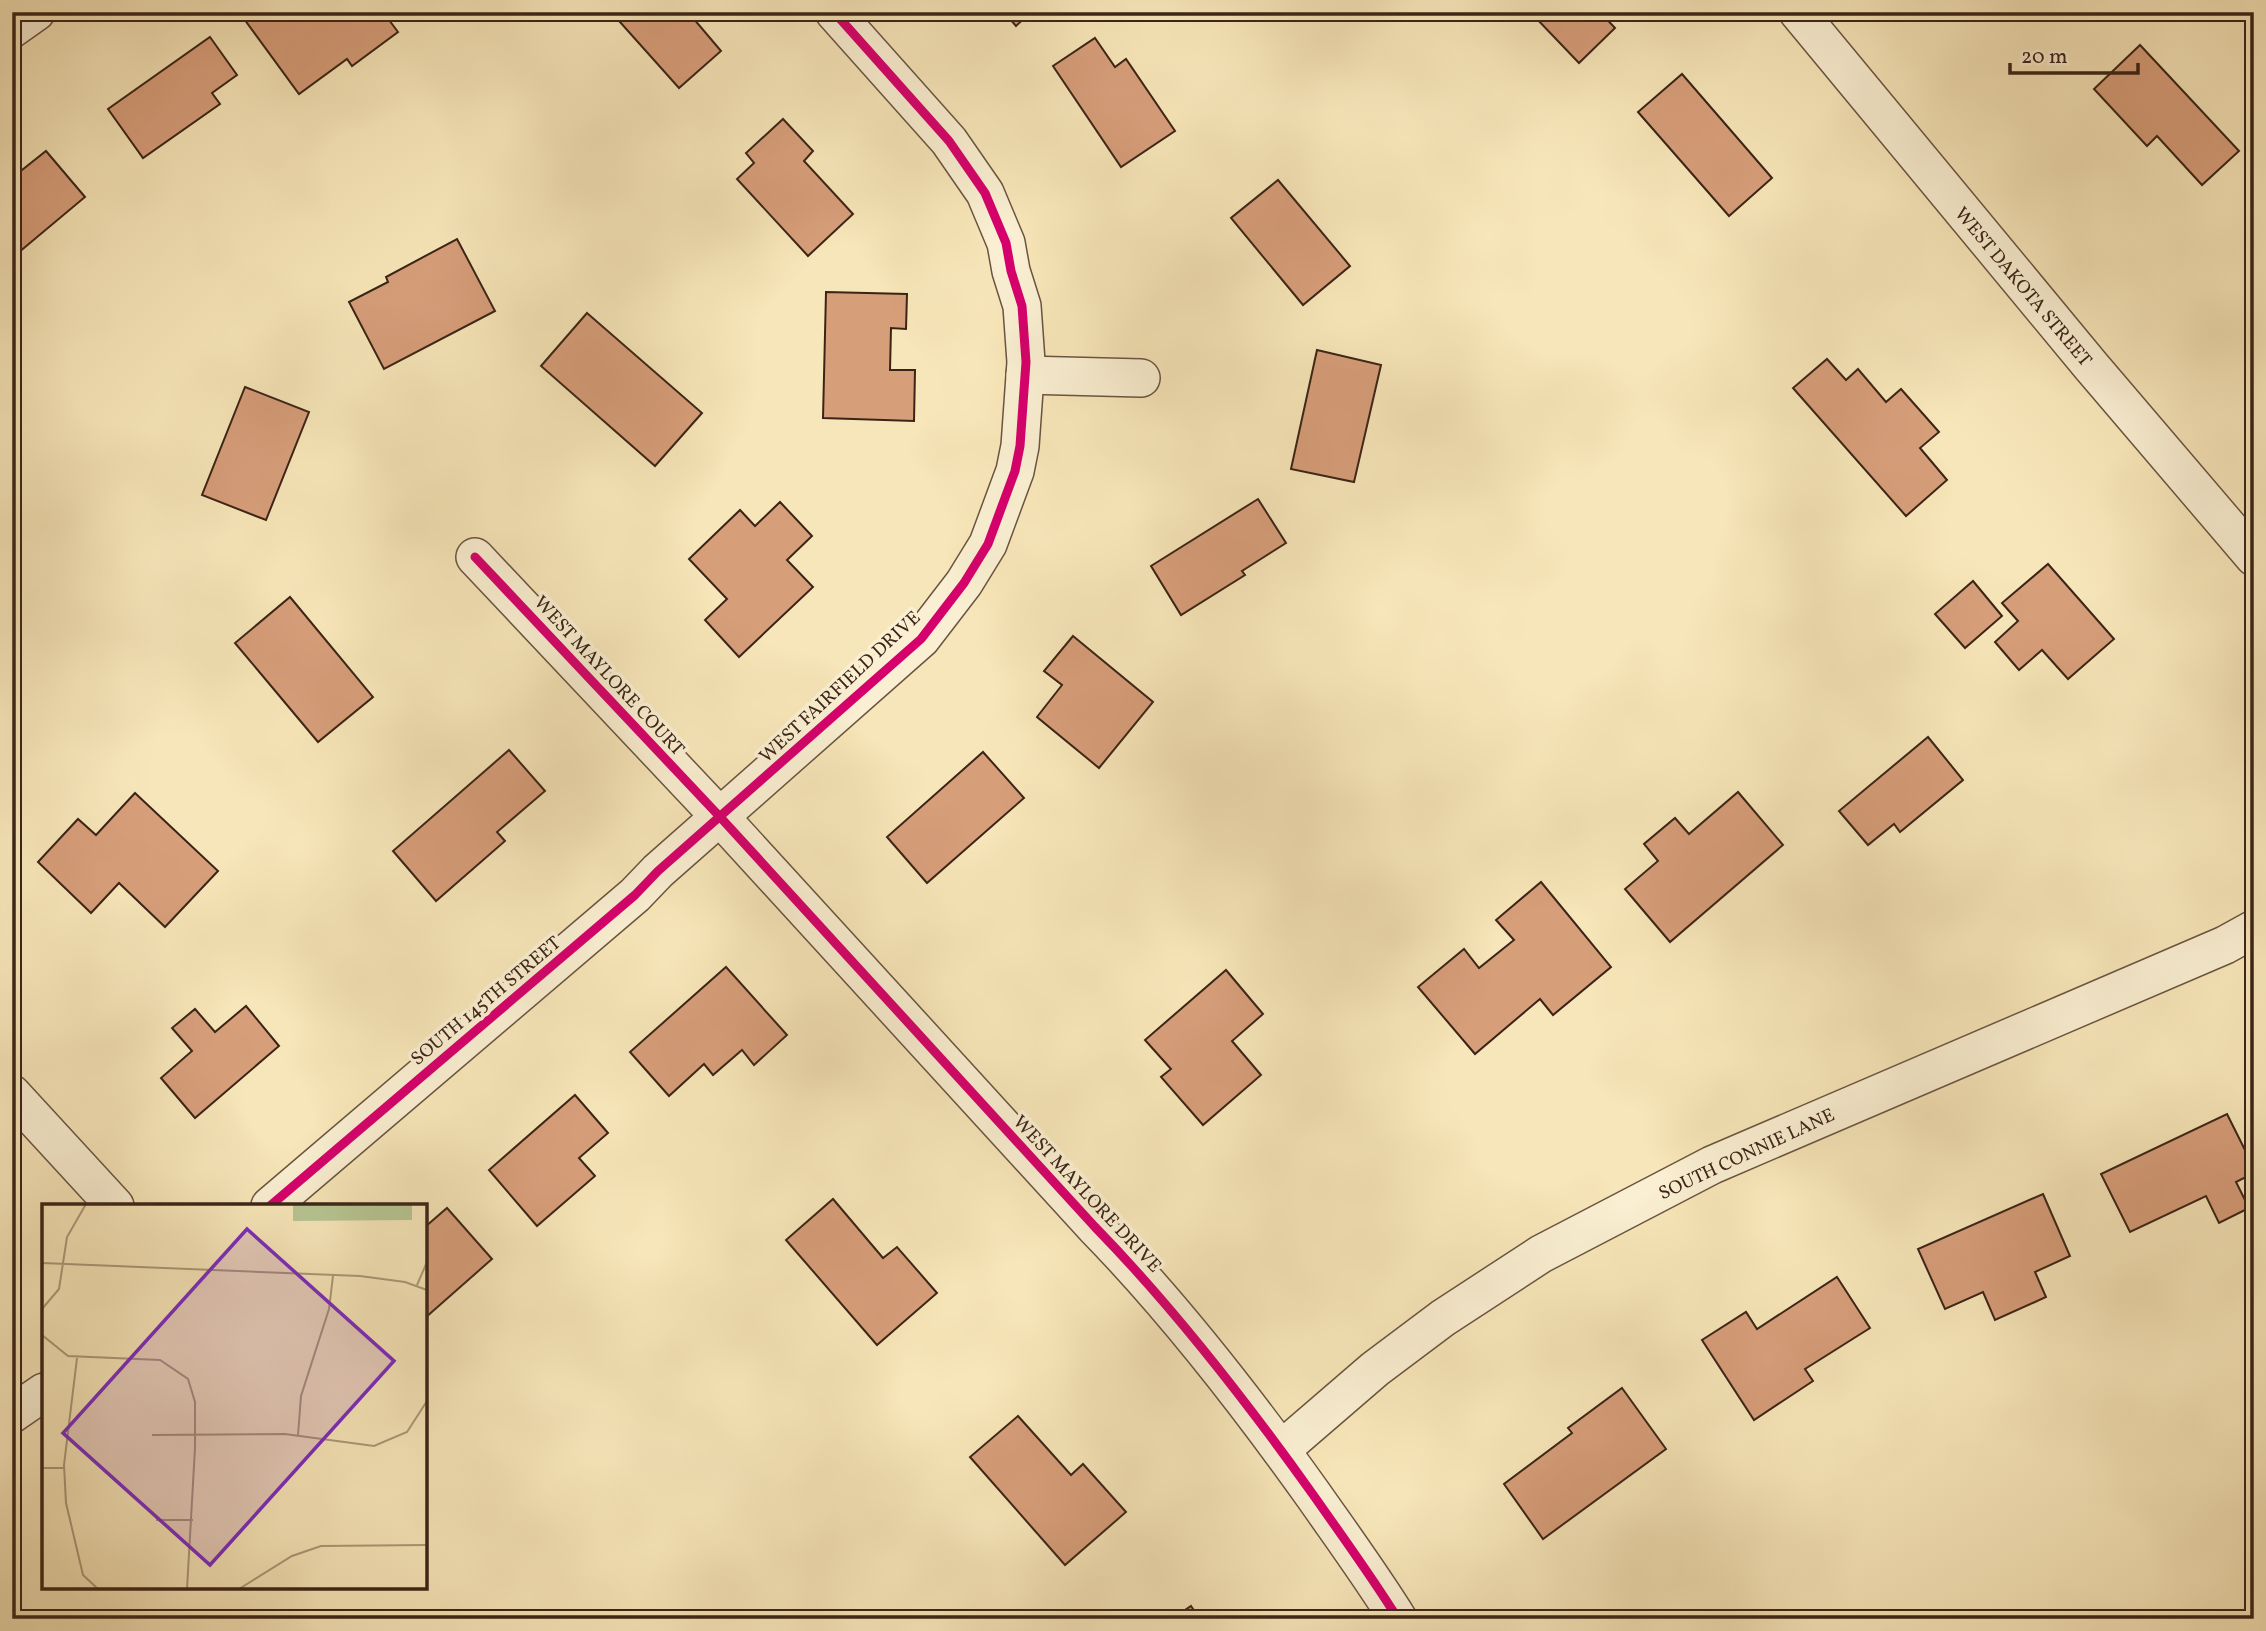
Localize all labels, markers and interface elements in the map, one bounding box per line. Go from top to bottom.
scale bar [2010,32,2138,76]
text: 20 m [2021,43,2067,72]
street label: WEST DAKOTA STREET [1948,202,2097,373]
street label: WEST MAYLORE COURT [527,591,690,762]
street label: WEST FAIRFIELD DRIVE [754,606,927,769]
street label: SOUTH 145TH STREET [406,931,567,1072]
street label: SOUTH CONNIE LANE [1655,1103,1839,1207]
street label: WEST MAYLORE DRIVE [1006,1110,1167,1279]
inset map [42,1204,427,1589]

